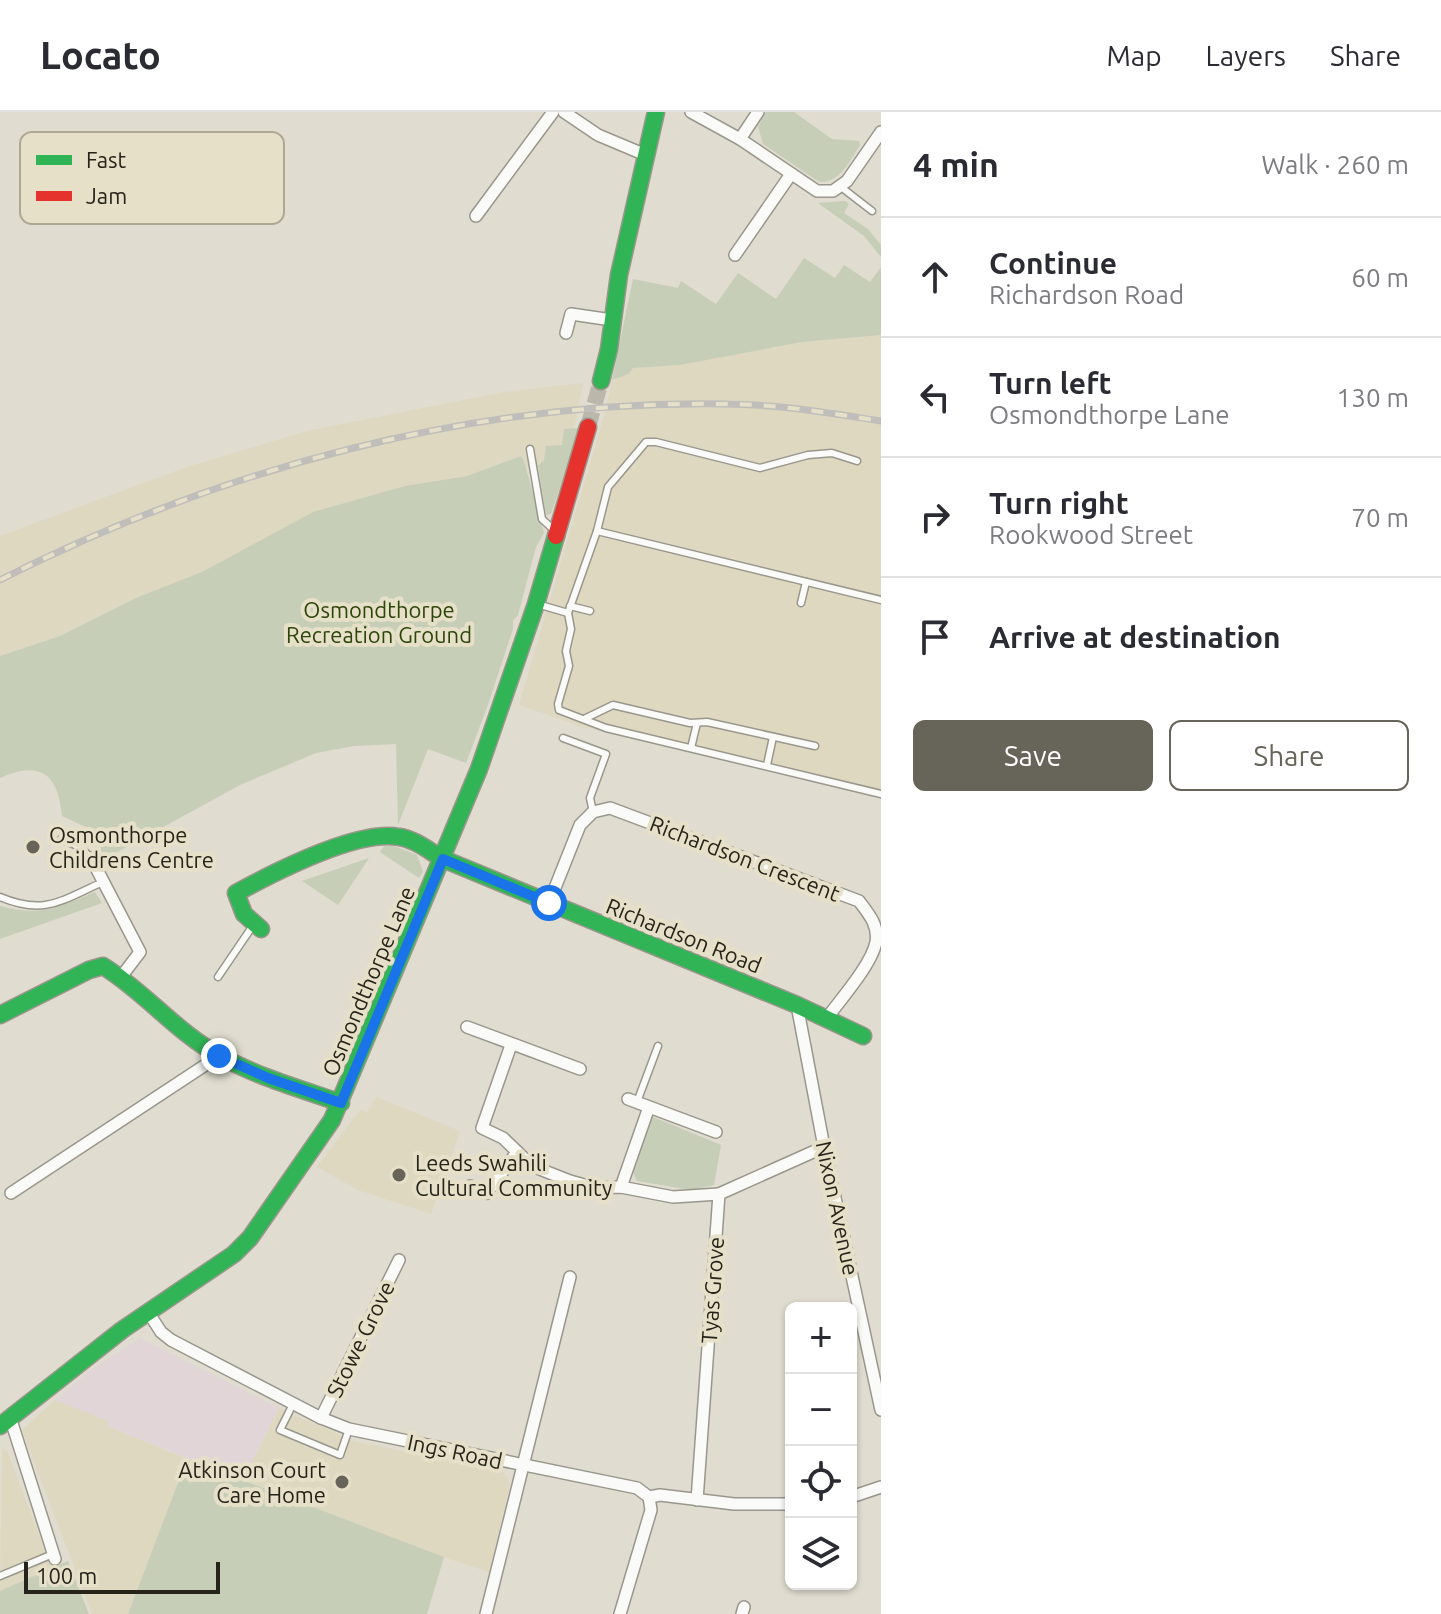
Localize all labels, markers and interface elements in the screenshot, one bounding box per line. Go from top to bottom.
text: Locato [40,34,161,76]
text: Map [1106,40,1162,71]
text: Layers [1206,40,1286,71]
text: Share [1330,40,1401,71]
legend [20,132,284,224]
text: 4 min [913,145,999,183]
text: Fast [86,147,127,172]
text: Walk · 260 m [1261,150,1409,179]
text: Jam [86,183,127,208]
text: Continue [989,246,1117,280]
icon: ahead [913,255,957,299]
text: 60 m [1351,263,1409,292]
text: Richardson Road [989,280,1184,309]
text: Turn left [989,366,1111,400]
icon: left [913,375,957,419]
text: 130 m [1337,383,1409,412]
text: Osmondthorpe Lane [989,400,1230,429]
text: Turn right [989,486,1129,520]
icon: right [913,495,957,539]
text: 70 m [1351,503,1409,532]
text: Rookwood Street [989,520,1193,549]
park label: Osmondthorpe Recreation Ground [286,597,472,647]
icon: arrive [913,615,957,659]
text: Arrive at destination [989,620,1281,654]
button: Save [913,720,1153,791]
button: Share [1169,720,1409,791]
street label: Richardson Crescent [647,810,844,906]
place label: Osmonthorpe Childrens Centre [49,822,214,872]
marker: Osmonthorpe Childrens Centre [24,838,42,856]
street label: Osmondthorpe Lane [317,882,419,1080]
route start [531,885,567,921]
street label: Richardson Road [603,892,765,978]
route end [201,1038,237,1074]
street label: Nixon Avenue [812,1139,864,1277]
place label: Leeds Swahili Cultural Community [415,1150,613,1200]
marker: Leeds Swahili Cultural Community [390,1166,408,1184]
street label: Tyas Grove [696,1236,728,1344]
street label: Stowe Grove [321,1277,399,1401]
map controls [785,1302,857,1590]
button: + [785,1302,857,1374]
button: − [785,1374,857,1446]
street label: Ings Road [405,1429,505,1473]
button: locate [785,1446,857,1518]
place label: Atkinson Court Care Home [178,1457,326,1507]
marker: Atkinson Court Care Home [333,1473,351,1491]
button: layers [785,1518,857,1590]
scale bar [24,1558,220,1594]
text: 100 m [36,1563,97,1588]

